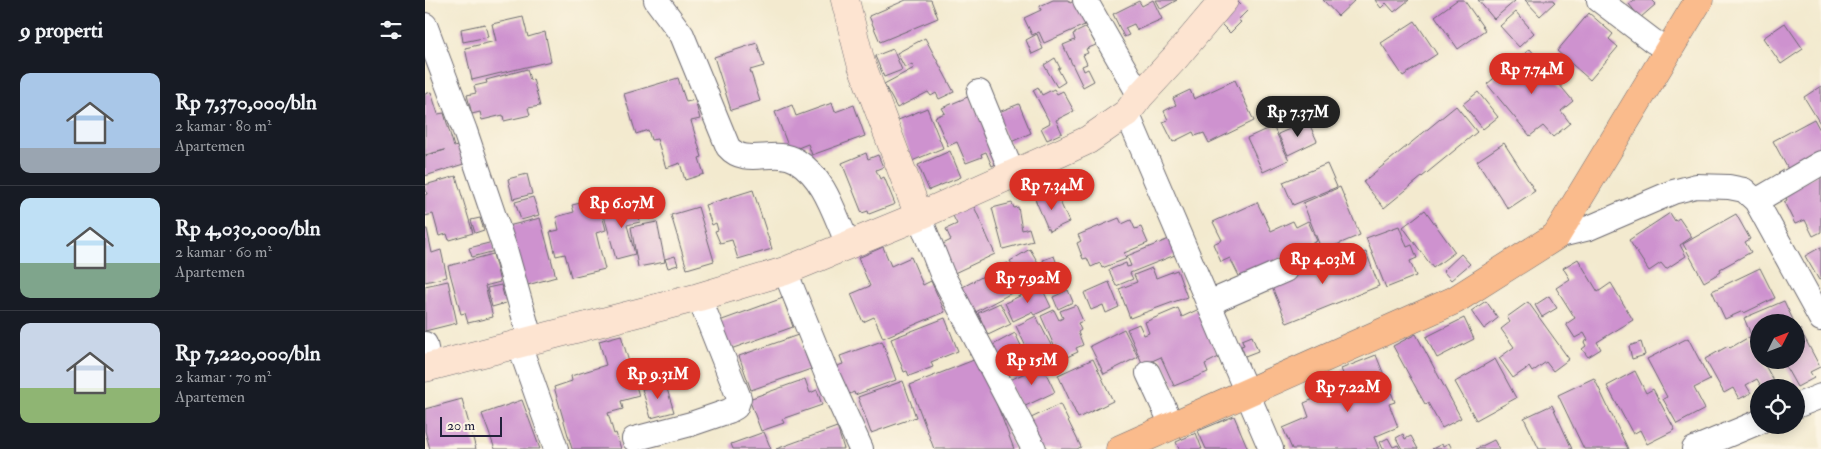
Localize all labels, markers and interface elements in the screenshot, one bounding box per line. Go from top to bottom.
icon: filters [377,16,405,44]
text: 9 properti [20,17,103,44]
pin: Rp 7.74M [1480,52,1584,95]
text: Rp 7.74M [1500,59,1564,79]
text: Rp 7,370,000/bln [175,89,317,116]
icon: home [60,93,120,153]
pin: Rp 7.37M [1246,96,1350,138]
text: Rp 7.37M [1267,102,1329,122]
text: 2 kamar · 80 m² [175,116,271,136]
text: Apartemen [175,136,245,156]
pin: Rp 7.34M [1000,168,1104,211]
text: Rp 7.34M [1020,175,1084,195]
pin: Rp 6.07M [570,186,674,229]
text: Rp 6.07M [589,193,655,213]
text: Rp 4,030,000/bln [175,215,321,242]
icon: home [60,218,120,278]
text: 2 kamar · 60 m² [175,242,272,262]
pin: Rp 4.03M [1271,242,1375,285]
text: Rp 4.03M [1291,249,1355,269]
text: Apartemen [175,262,245,282]
pin: Rp 7.92M [976,262,1080,304]
text: Rp 7.92M [996,268,1060,288]
north arrow [1750,314,1805,369]
map controls [1750,314,1805,434]
text: Rp 7,220,000/bln [175,340,320,367]
icon: home [60,343,120,403]
pin: Rp 15M [991,344,1073,386]
text: Rp 15M [1006,350,1058,370]
pin: Rp 9.31M [606,358,710,400]
text: Rp 9.31M [627,364,689,384]
text: 2 kamar · 70 m² [175,367,271,387]
pin: Rp 7.22M [1296,370,1400,413]
text: Rp 7.22M [1316,377,1380,397]
button: locate [1750,379,1805,434]
text: Apartemen [175,387,245,407]
scale bar [440,414,503,437]
text: 20 m [447,417,475,434]

